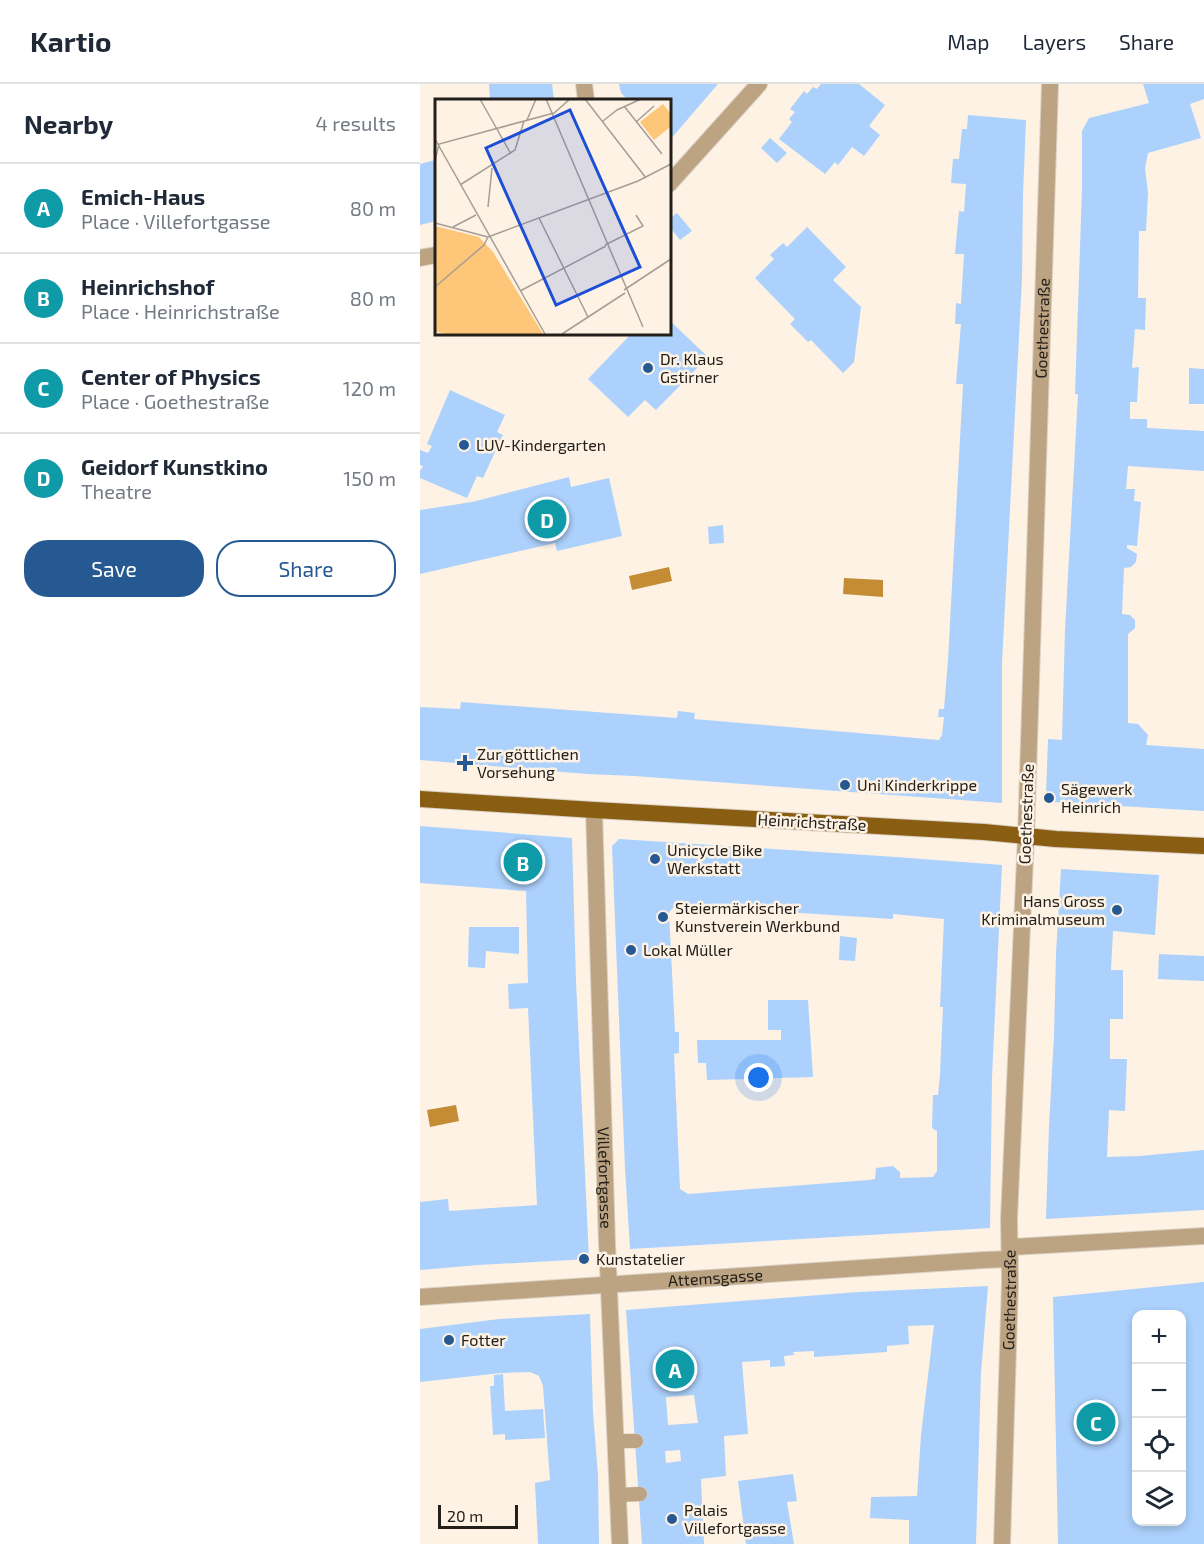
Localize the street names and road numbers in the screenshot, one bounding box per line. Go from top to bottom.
street label: Goethestraße [1031,278,1053,379]
street label: Goethestraße [1014,763,1037,865]
street label: Heinrichstraße [757,809,867,834]
street label: Villefortgasse [595,1127,617,1229]
street label: Goethestraße [998,1250,1019,1351]
street label: Attemsgasse [667,1265,764,1290]

